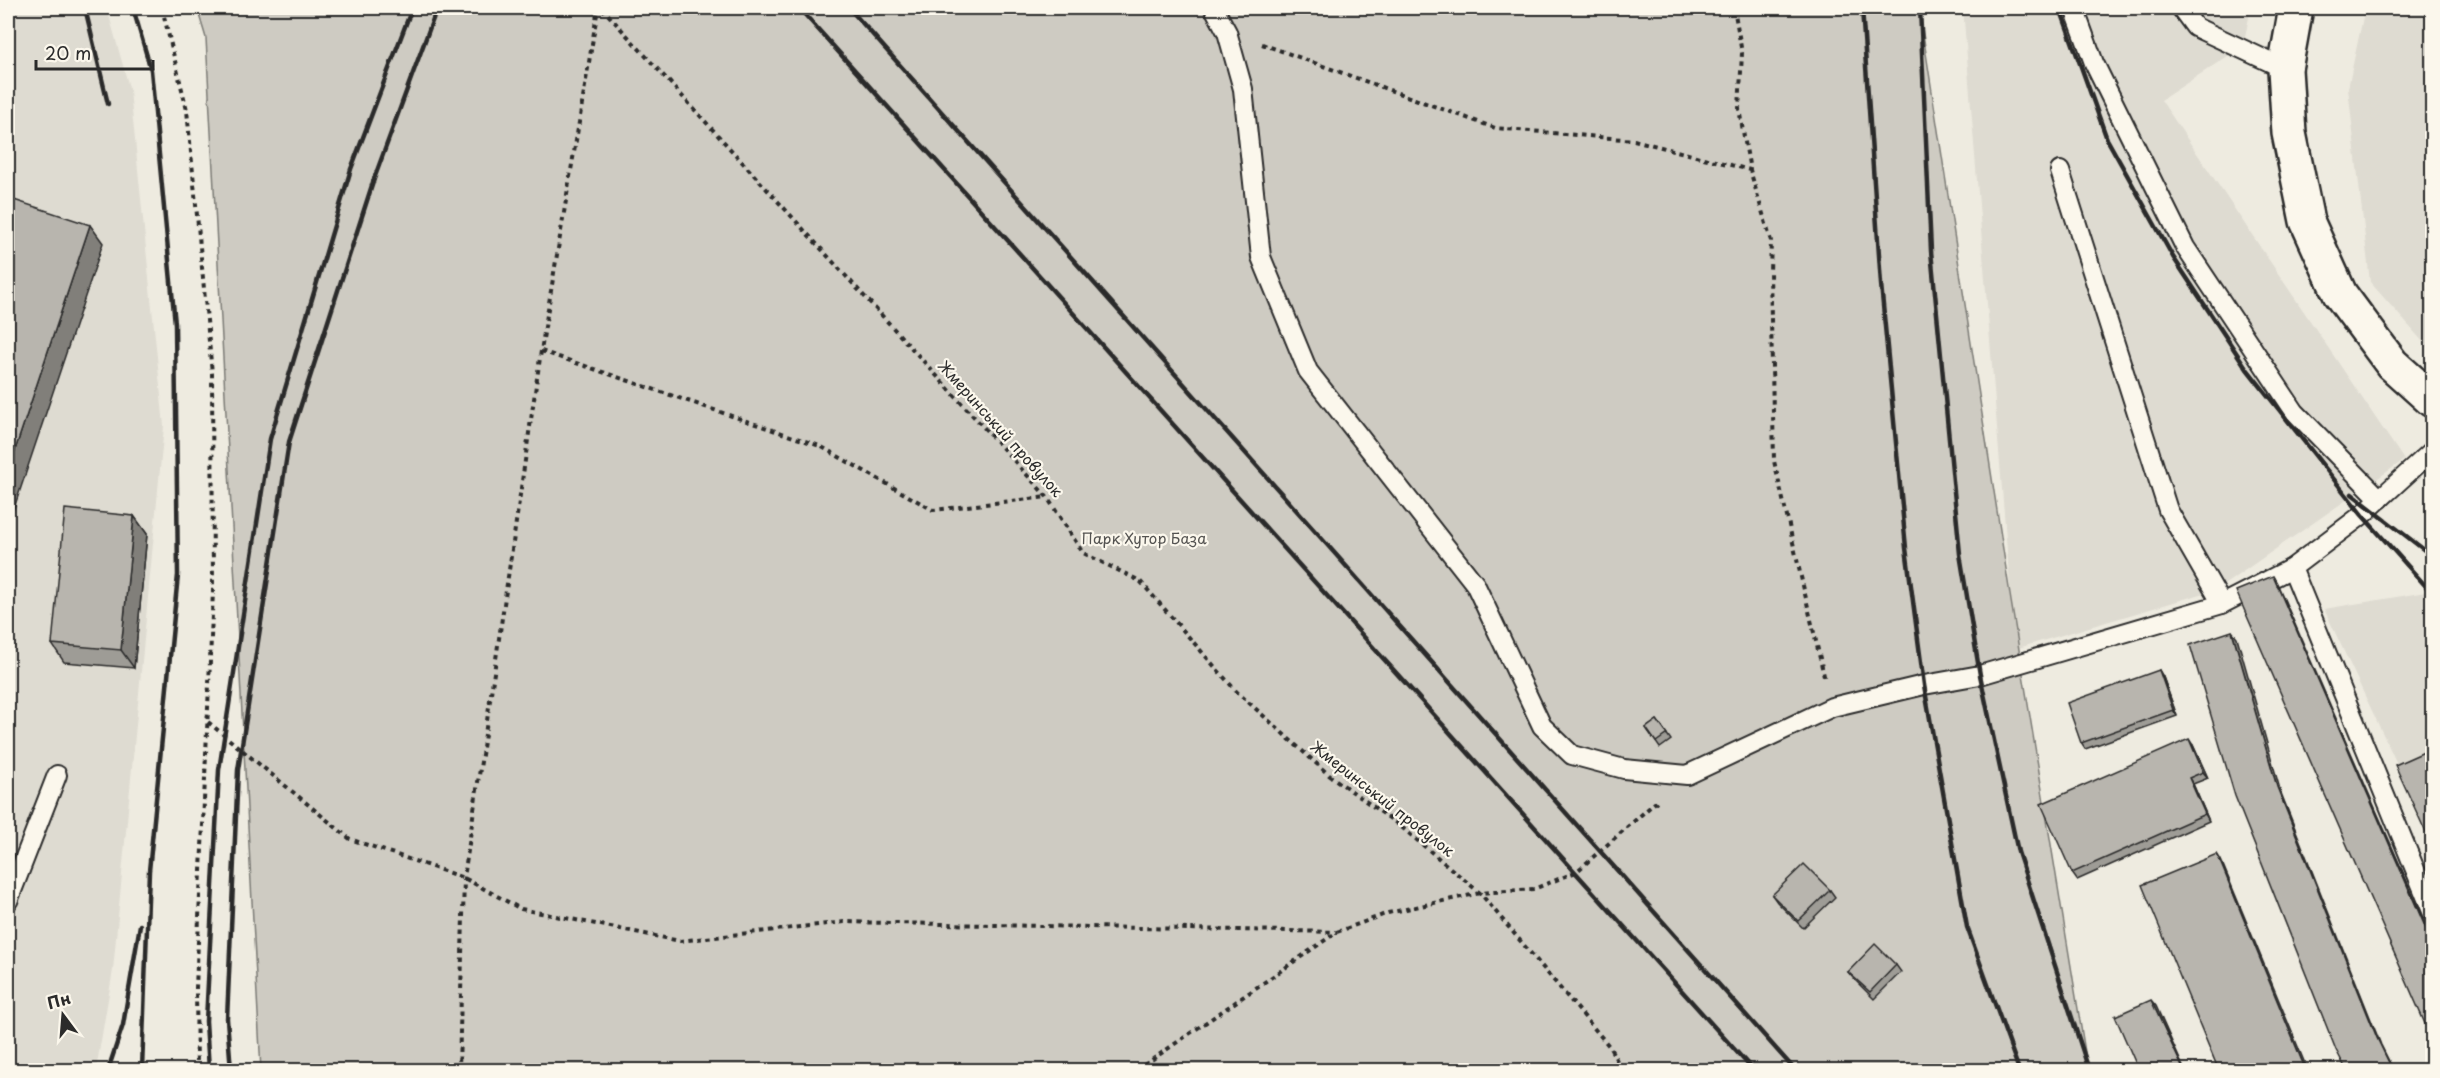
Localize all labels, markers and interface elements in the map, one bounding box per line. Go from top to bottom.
scale bar [36,33,153,71]
text: 20 m [45,39,91,66]
street label: Жмеринський провулок [933,355,1069,502]
park label: Парк Хутор База [1081,526,1207,549]
street label: Жмеринський провулок [1306,734,1460,861]
north arrow [33,985,93,1045]
text: Пн [44,985,73,1014]

